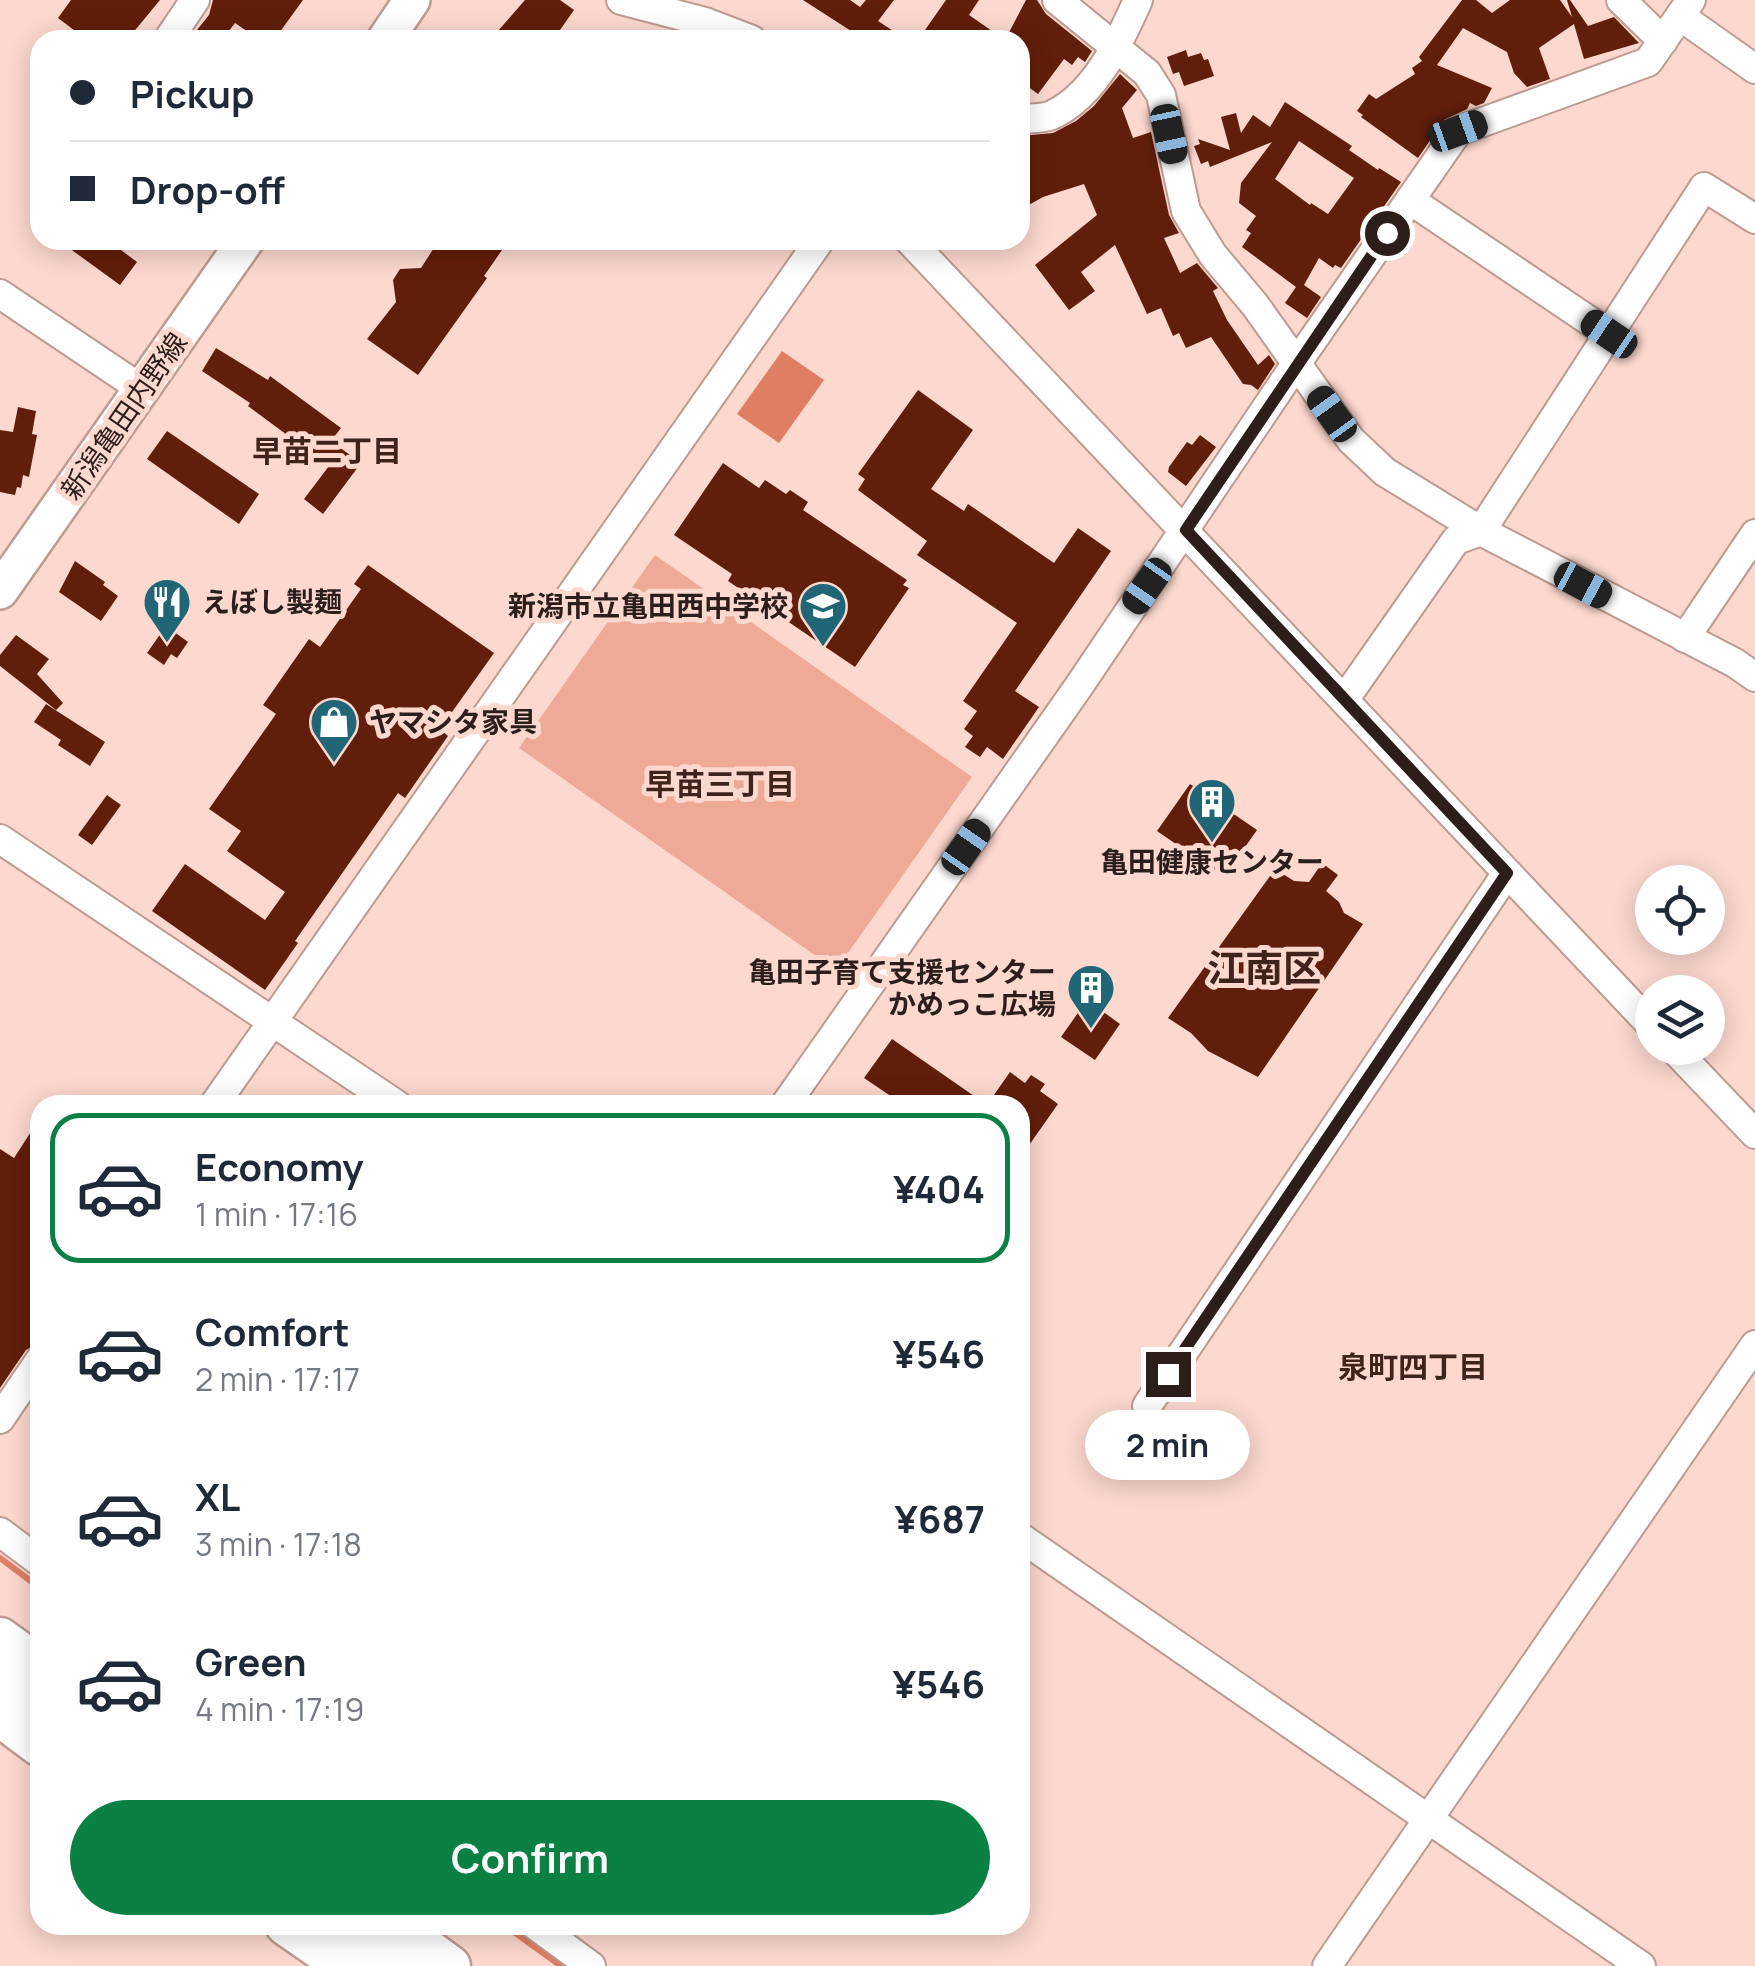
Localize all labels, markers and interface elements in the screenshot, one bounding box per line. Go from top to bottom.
text: Pickup [130,67,254,119]
car [1148,102,1190,166]
car [1425,107,1491,155]
text: Drop-off [130,163,285,215]
route start [1365,211,1410,256]
car [1576,305,1642,363]
street label: 新潟亀田内野線 [51,324,195,507]
car [1302,381,1362,447]
district label: 早苗二丁目 [252,430,402,471]
car [1118,553,1176,619]
car [1549,558,1617,612]
restaurant icon: えぼし製麺 [141,576,193,644]
school or university icon: 新潟市立亀田西中学校 [797,580,849,648]
place label: えぼし製麺 [202,582,342,620]
place label: 新潟市立亀田西中学校 [508,586,788,624]
shop icon: ヤマシタ家具 [308,696,360,764]
place label: ヤマシタ家具 [369,702,537,740]
district label: 早苗三丁目 [645,763,795,804]
building icon: 亀田健康センター [1186,776,1238,844]
car [937,814,995,880]
place label: 亀田健康センター [1100,842,1324,880]
map controls [1635,865,1725,1065]
button: locate [1635,865,1725,955]
district label: 江南区 [1207,941,1321,993]
place label: 亀田子育て支援センター かめっこ広場 [748,952,1056,1022]
building icon: 亀田子育て支援センター かめっこ広場 [1065,962,1117,1030]
button: layers [1635,975,1725,1065]
text: Economy [195,1140,364,1192]
icon: car [75,1143,165,1233]
text: ¥404 [893,1162,985,1214]
text: 1 min · 17:16 [195,1192,358,1236]
text: Comfort [195,1305,349,1357]
icon: car [75,1308,165,1398]
text: ¥546 [893,1327,985,1379]
district label: 泉町四丁目 [1338,1346,1488,1387]
route end [1146,1352,1191,1397]
text: 2 min · 17:17 [195,1357,360,1401]
callout: 2 min [1086,1409,1250,1479]
text: 2 min [1126,1423,1209,1467]
text: XL [195,1470,240,1522]
icon: car [75,1473,165,1563]
text: ¥687 [895,1492,985,1544]
text: 3 min · 17:18 [195,1522,362,1566]
text: Green [195,1635,307,1687]
icon: car [75,1638,165,1728]
text: ¥546 [893,1657,985,1709]
text: 4 min · 17:19 [195,1687,364,1731]
button: Confirm [70,1800,990,1915]

